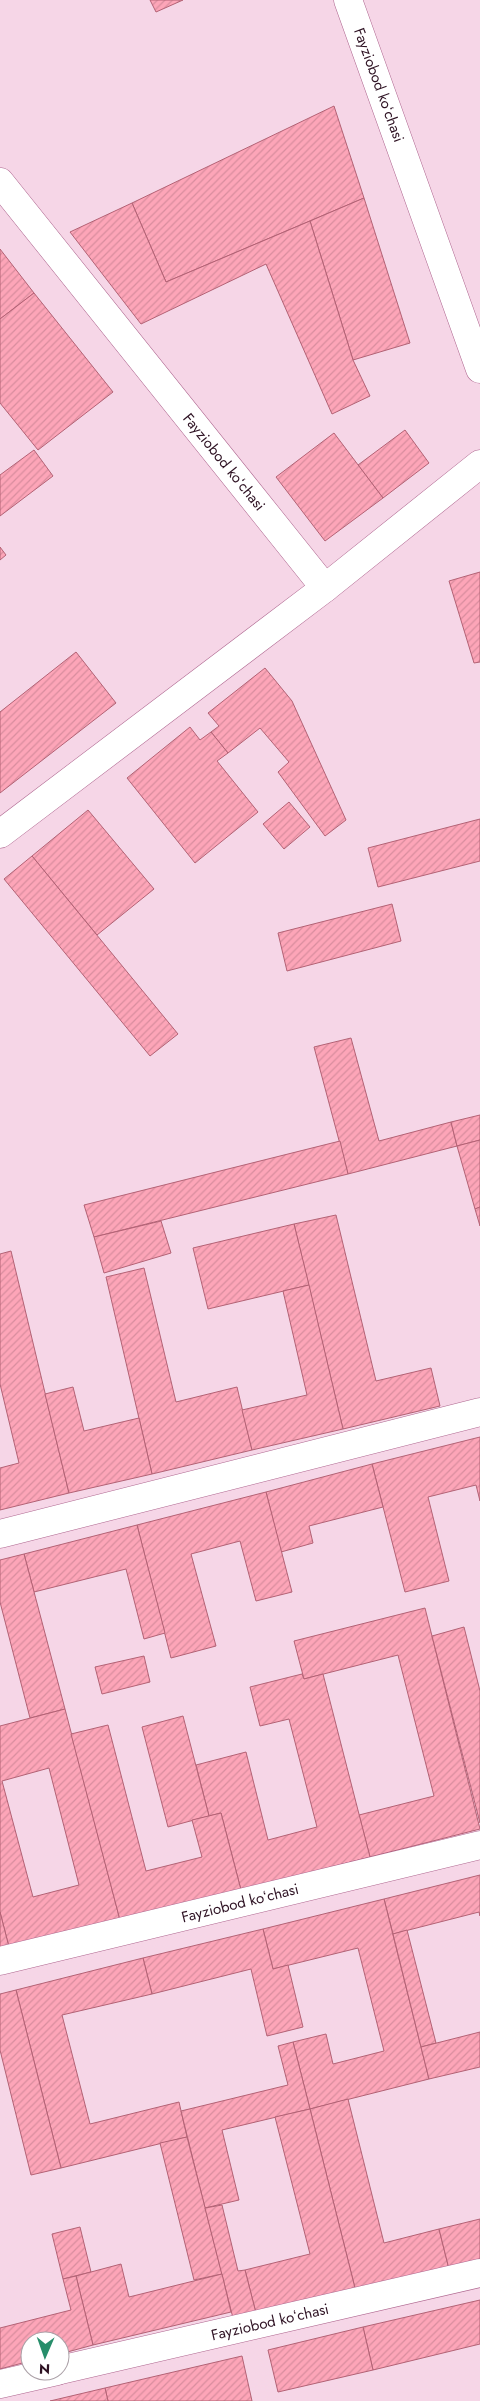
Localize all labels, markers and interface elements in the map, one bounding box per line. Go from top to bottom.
street label: Fayziobod koʻchasi [348,25,410,145]
street label: Fayziobod koʻchasi [178,408,270,516]
street label: Fayziobod koʻchasi [179,1878,301,1928]
street label: Fayziobod koʻchasi [209,2298,331,2346]
north arrow [20,2331,70,2381]
text: N [39,2359,50,2379]

